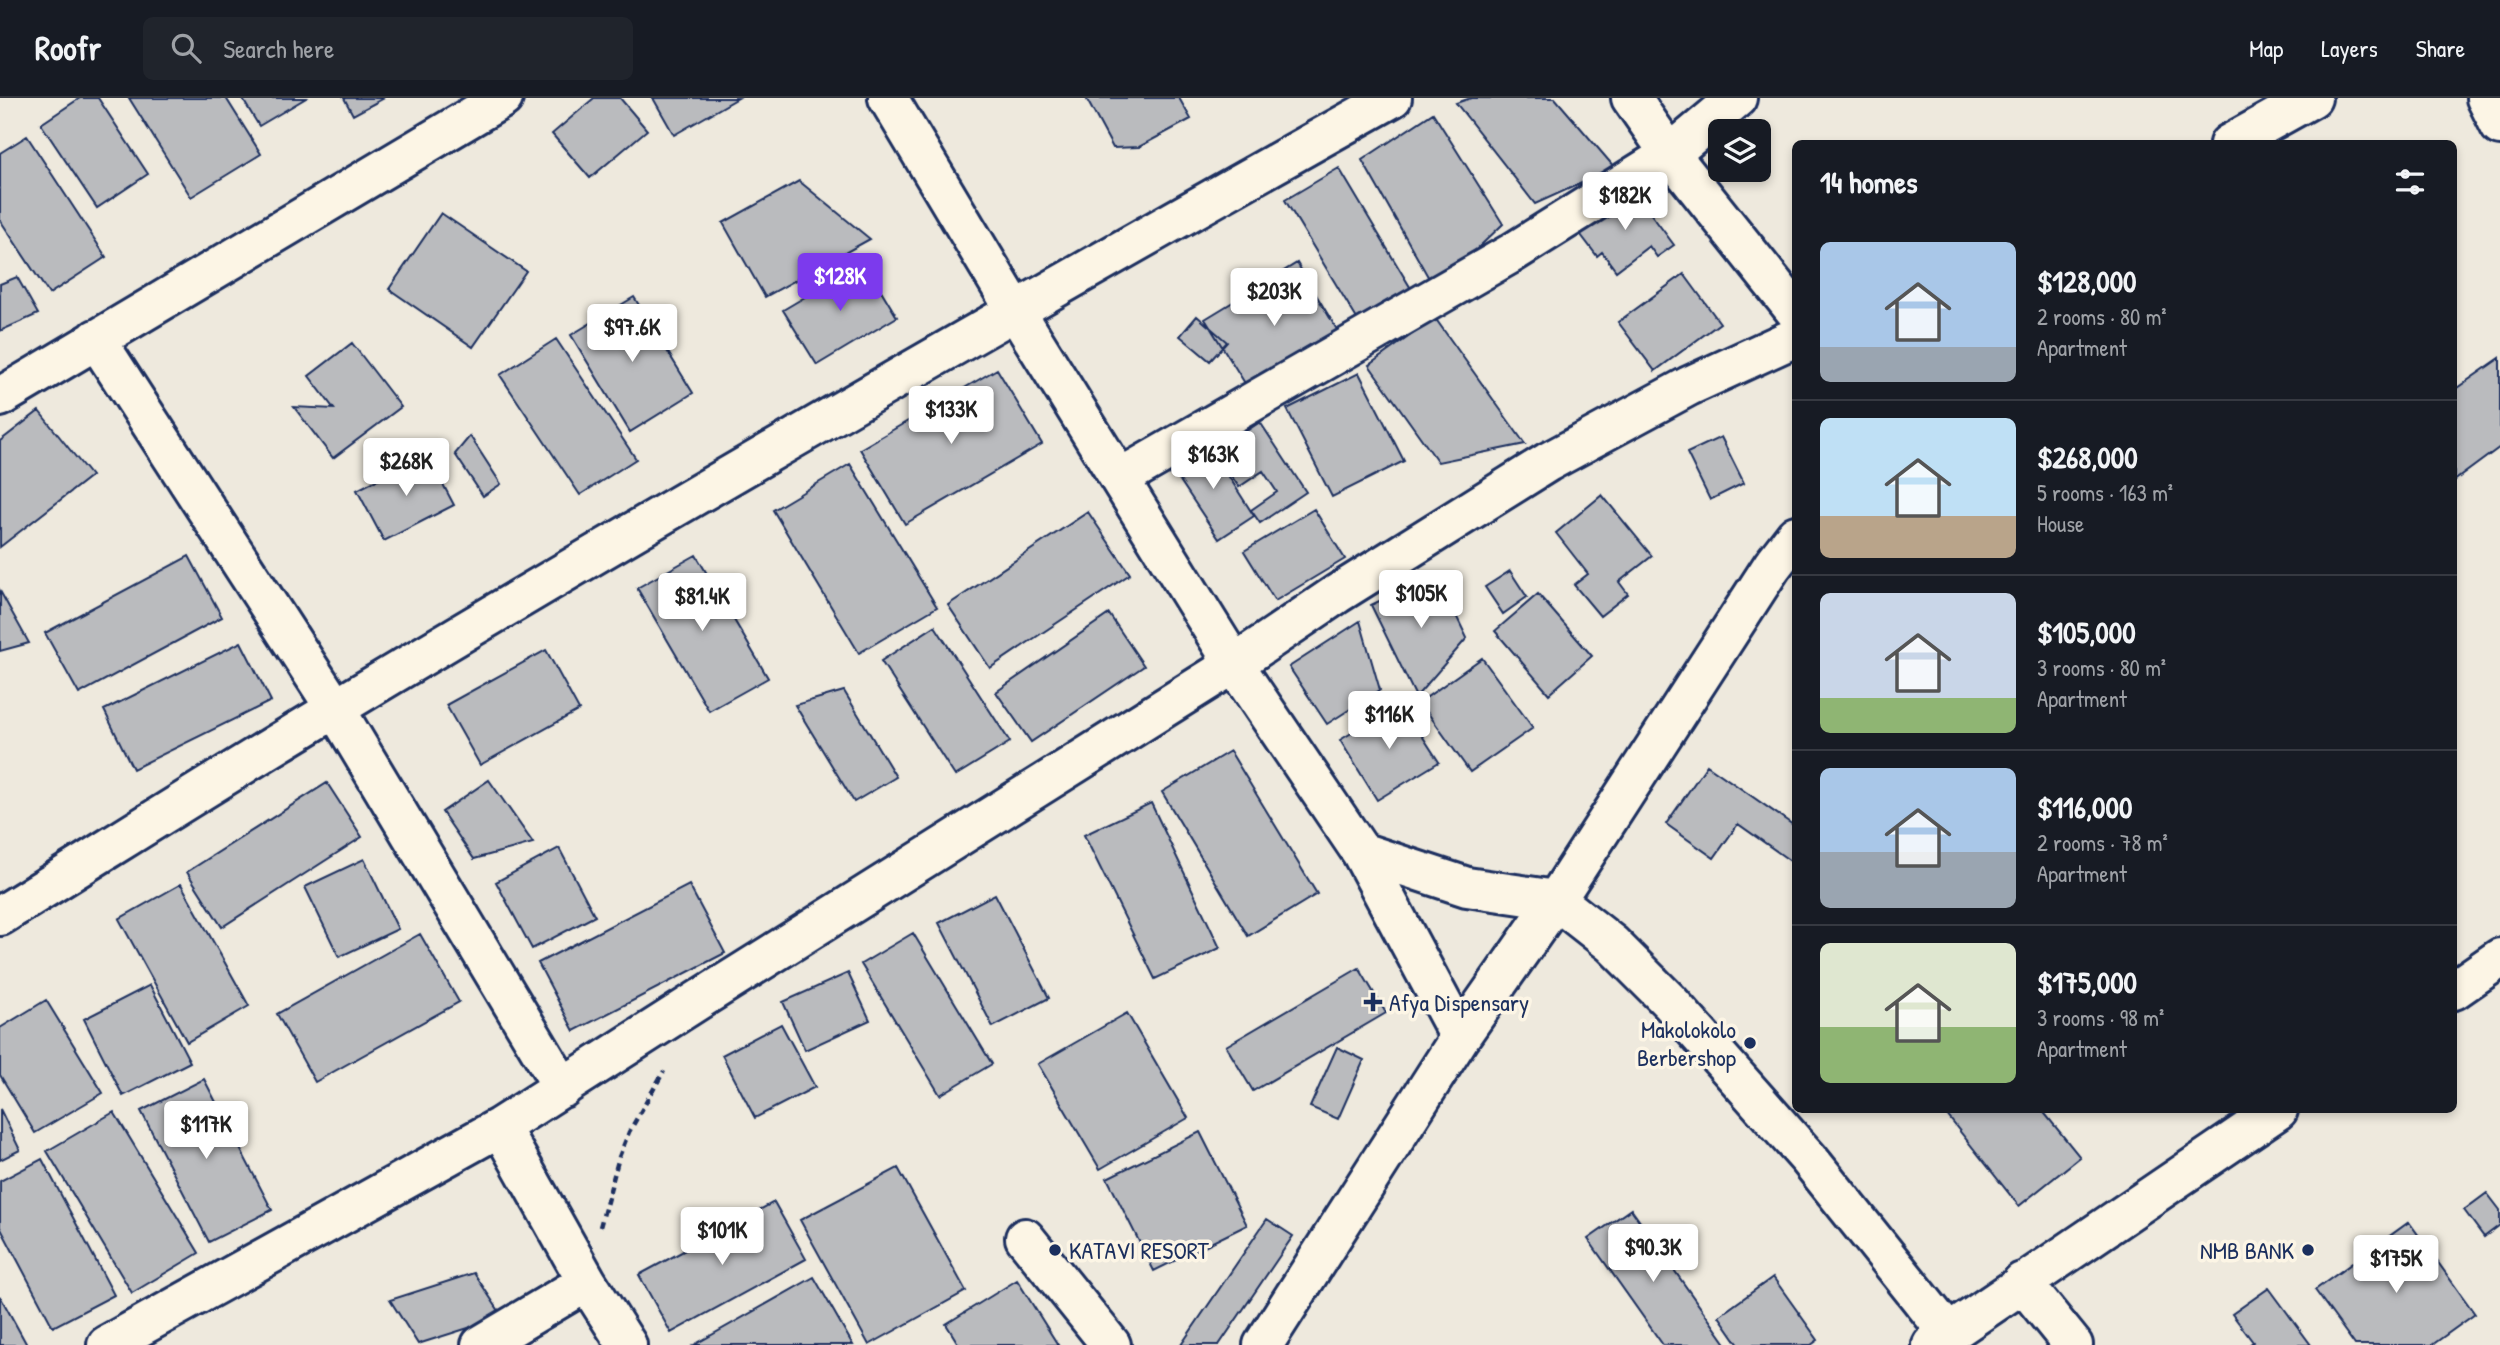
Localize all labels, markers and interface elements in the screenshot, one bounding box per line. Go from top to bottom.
search box [143,17,633,80]
text: Roofr [35,26,101,70]
icon: search [167,29,205,67]
text: Search here [223,31,334,66]
text: Map [2249,32,2283,64]
text: Layers [2321,32,2378,64]
text: Share [2416,32,2465,64]
map controls [1708,119,1771,182]
button: layers [1708,119,1771,182]
text: 14 homes [1820,162,1918,202]
icon: filters [2391,163,2429,201]
pin: $182K [1576,172,1674,232]
text: $182K [1599,179,1651,210]
pin: $128K [791,254,889,313]
text: $128K [814,260,866,291]
text: $128,000 [2037,261,2137,301]
pin: $203K [1225,268,1323,328]
icon: home [1876,270,1960,354]
text: $203K [1246,275,1302,306]
text: 2 rooms · 80 m² [2037,301,2167,332]
pin: $97.6K [575,304,689,364]
text: $97.6K [603,311,661,342]
text: Apartment [2037,332,2127,363]
pin: $133K [902,386,1000,446]
text: $133K [925,393,977,424]
pin: $163K [1164,432,1262,491]
text: $268,000 [2037,437,2138,477]
pin: $268K [357,438,455,498]
text: $163K [1187,438,1239,469]
text: $268K [379,445,433,476]
icon: home [1876,446,1960,530]
text: 5 rooms · 163 m² [2037,477,2173,508]
text: House [2037,508,2084,539]
pin: $105K [1372,570,1470,630]
pin: $81.4K [645,574,759,633]
text: $105K [1395,577,1447,608]
text: $81.4K [674,580,730,611]
text: $105,000 [2037,612,2136,652]
icon: home [1876,621,1960,705]
text: 3 rooms · 80 m² [2037,652,2166,683]
text: Apartment [2037,683,2127,714]
pin: $116K [1340,692,1438,751]
text: $116K [1364,698,1414,729]
text: $116,000 [2037,787,2132,827]
icon: home [1876,796,1960,880]
text: 2 rooms · 78 m² [2037,827,2168,858]
text: Apartment [2037,858,2127,889]
text: $175,000 [2037,962,2137,1002]
icon: home [1876,971,1960,1055]
place label: Afya Dispensary [1389,986,1529,1018]
marker: Afya Dispensary [1363,992,1383,1012]
text: 3 rooms · 98 m² [2037,1002,2164,1033]
place label: Makolokolo Berbershop [1637,1013,1736,1073]
text: Apartment [2037,1033,2127,1064]
marker: Makolokolo Berbershop [1742,1035,1758,1051]
pin: $117K [157,1102,255,1161]
text: $117K [180,1108,232,1139]
pin: $101K [673,1208,771,1267]
text: $101K [697,1214,747,1245]
pin: $90.3K [1596,1224,1710,1284]
text: $90.3K [1624,1231,1682,1262]
place label: KATAVI RESORT [1069,1234,1210,1266]
place label: NMB BANK [2200,1234,2294,1266]
pin: $175K [2347,1236,2445,1295]
marker: KATAVI RESORT [1047,1242,1063,1258]
marker: NMB BANK [2300,1242,2316,1258]
text: $175K [2369,1242,2423,1273]

